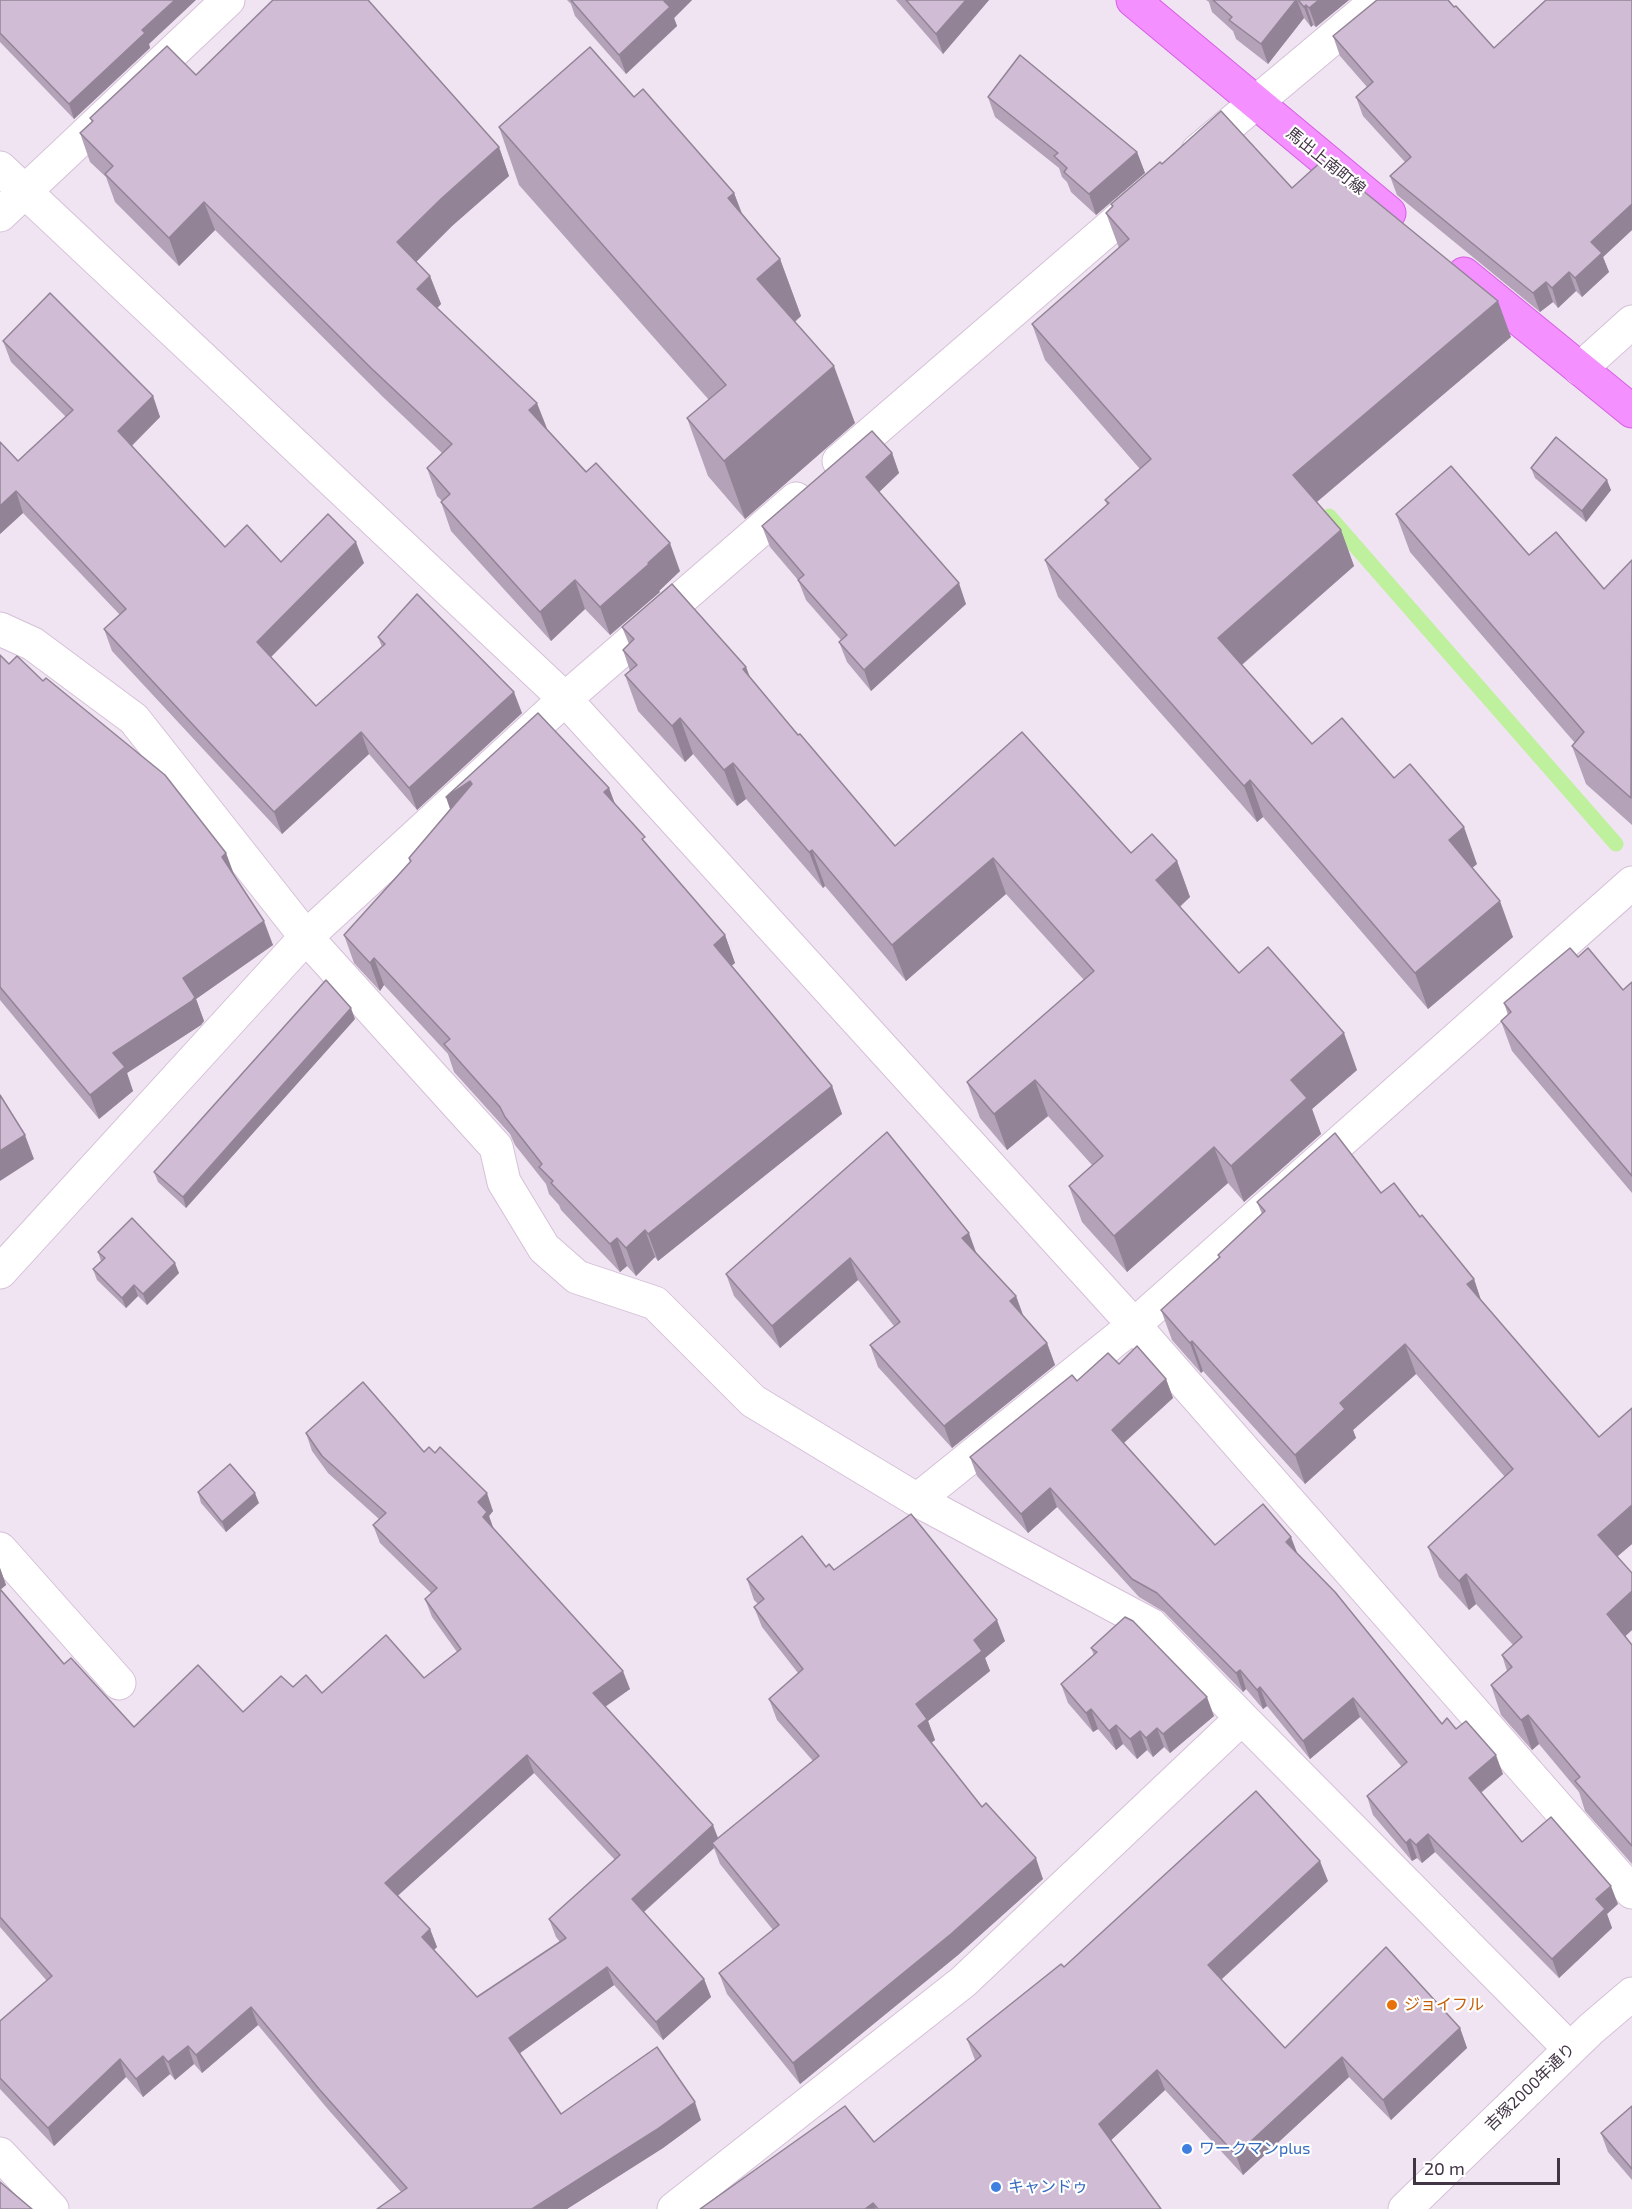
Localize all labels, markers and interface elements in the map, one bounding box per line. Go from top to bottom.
street label: 馬出上南町線 [1283,123,1369,199]
place label: ジョイフル [1404,1995,1484,2015]
marker: ジョイフル [1385,1998,1399,2012]
street label: 吉塚2000年通り [1481,2039,1579,2135]
place label: ワークマンplus [1199,2139,1310,2159]
marker: ワークマンplus [1180,2142,1194,2156]
scale bar [1416,2146,1563,2184]
text: 20 m [1424,2157,1465,2179]
place label: キャンドゥ [1008,2177,1088,2197]
marker: キャンドゥ [989,2180,1003,2194]

